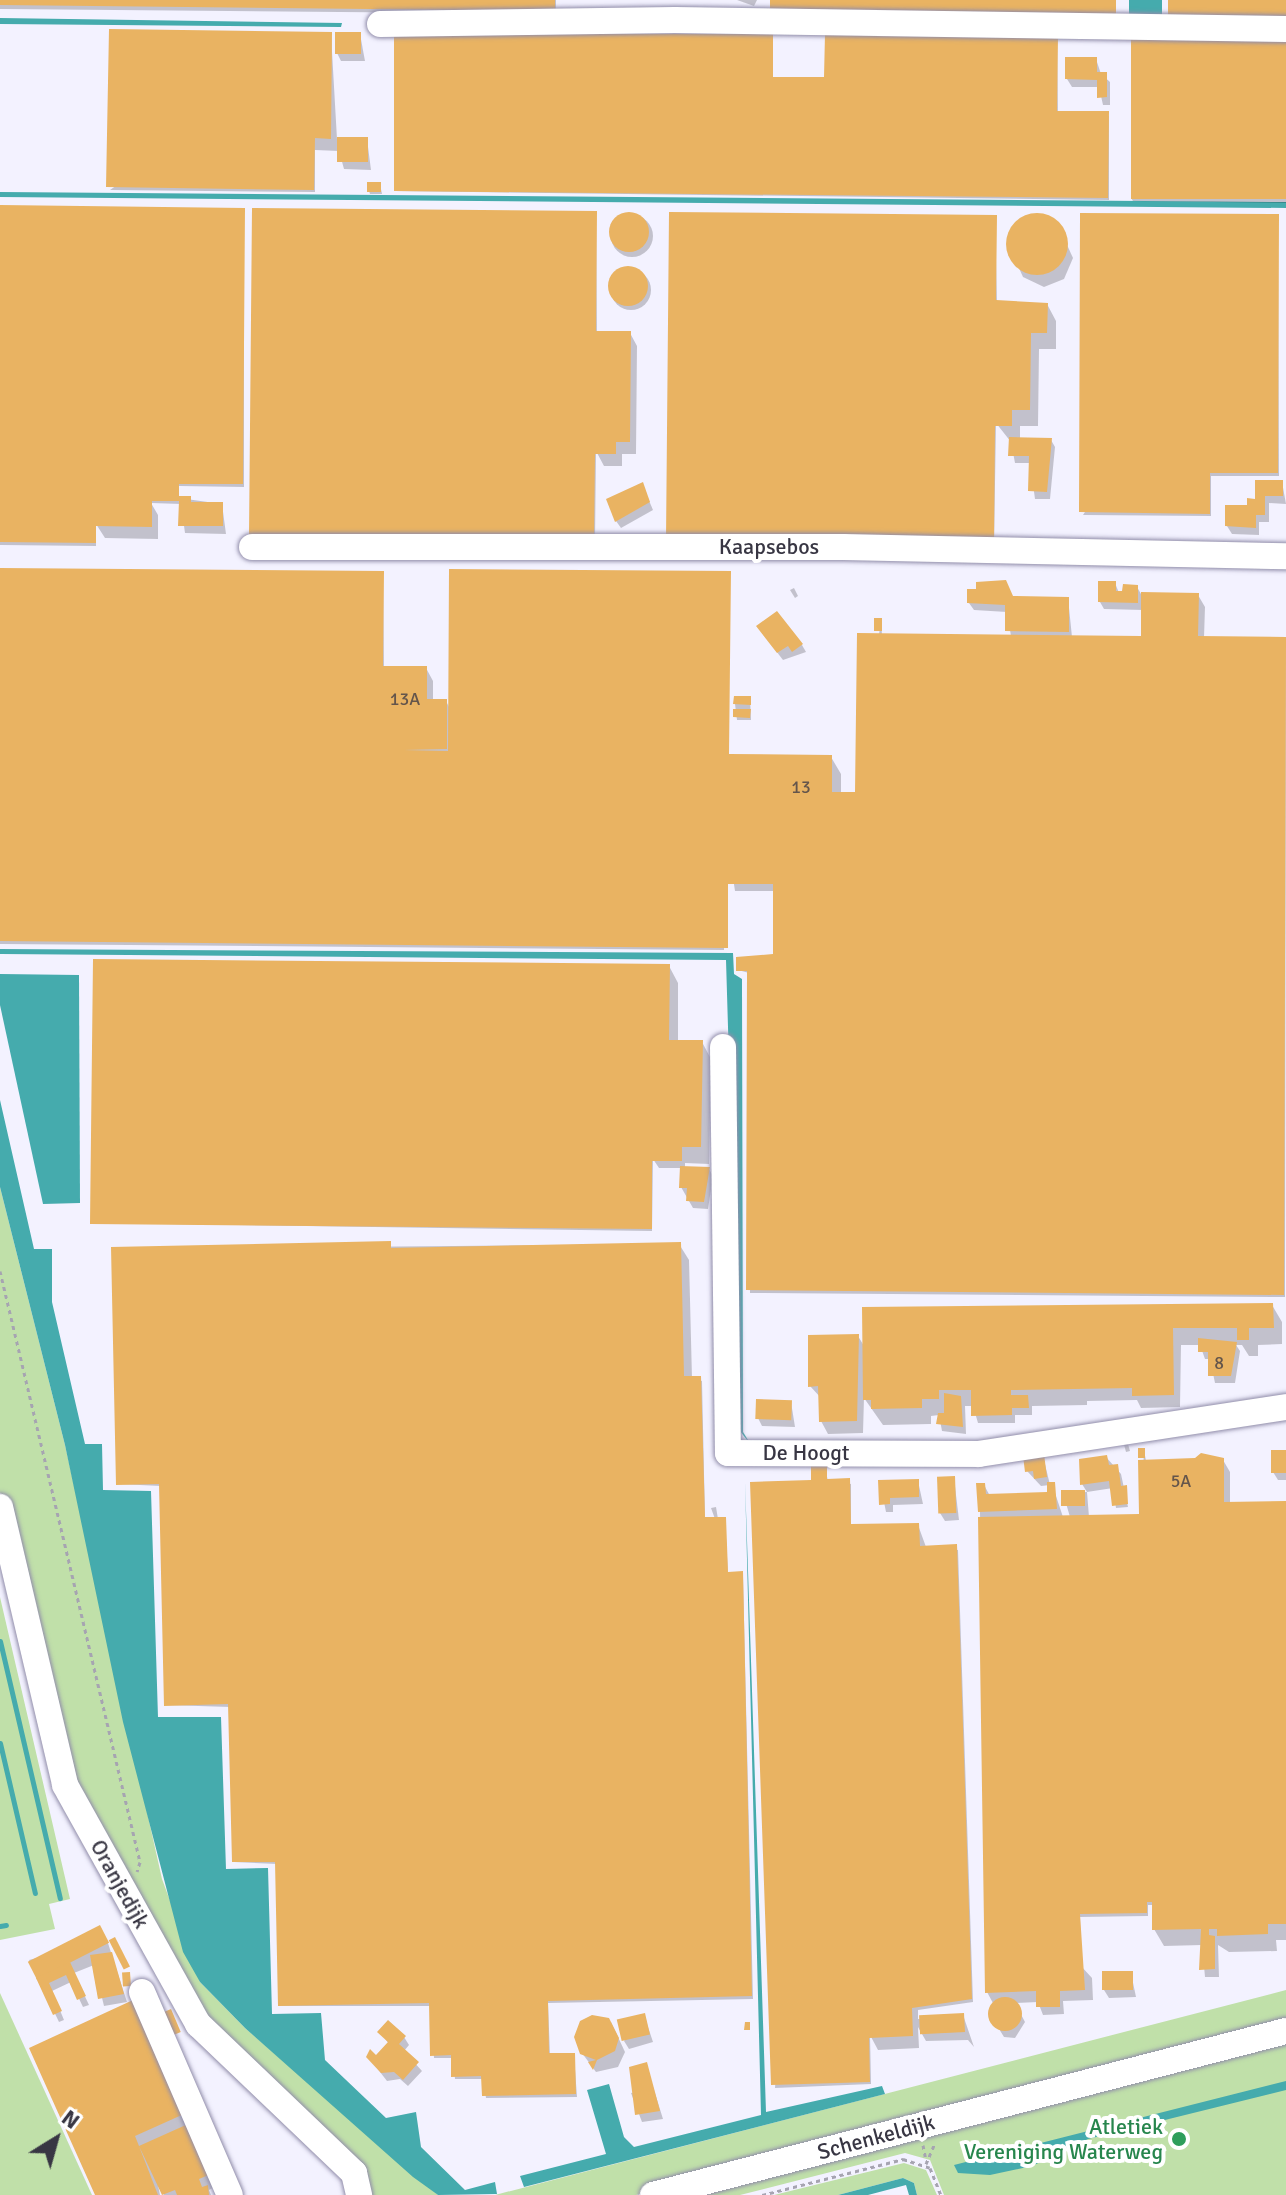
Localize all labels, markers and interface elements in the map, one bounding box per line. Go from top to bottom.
street label: Kaapsebos [719,534,819,560]
house number: 13A [390,688,420,710]
house number: 13 [791,776,811,798]
house number: 8 [1214,1352,1224,1374]
street label: De Hoogt [762,1440,850,1466]
house number: 5A [1171,1470,1191,1492]
street label: Oranjedijk [85,1835,155,1933]
north arrow [16,2099,96,2179]
text: N [57,2104,85,2135]
street label: Schenkeldijk [815,2109,937,2165]
place label: Atletiek Vereniging Waterweg [964,2113,1163,2164]
marker: Atletiek Vereniging Waterweg [1170,2130,1188,2148]

